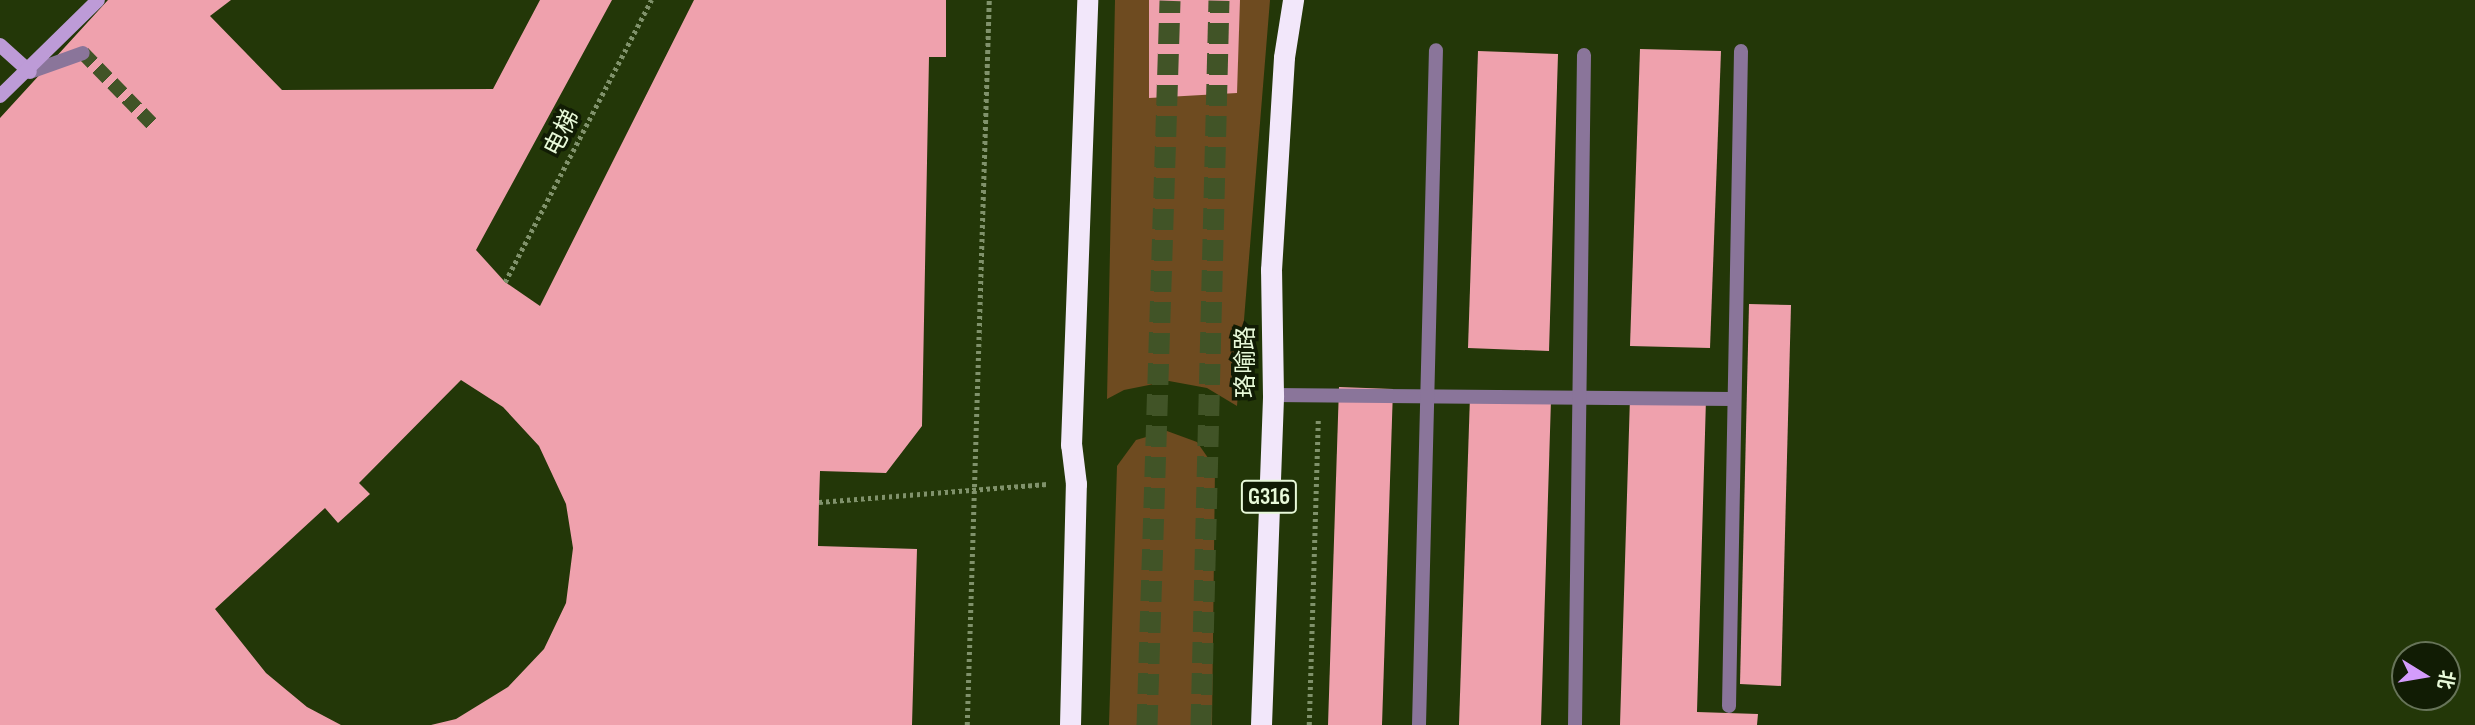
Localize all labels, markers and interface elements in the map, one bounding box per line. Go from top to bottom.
street label: 电梯 [538,105,586,161]
street label: 珞喻路 [1232,326,1260,398]
road number: G316 [1239,477,1299,516]
north arrow [2391,641,2461,711]
text: 北 [2432,668,2458,691]

